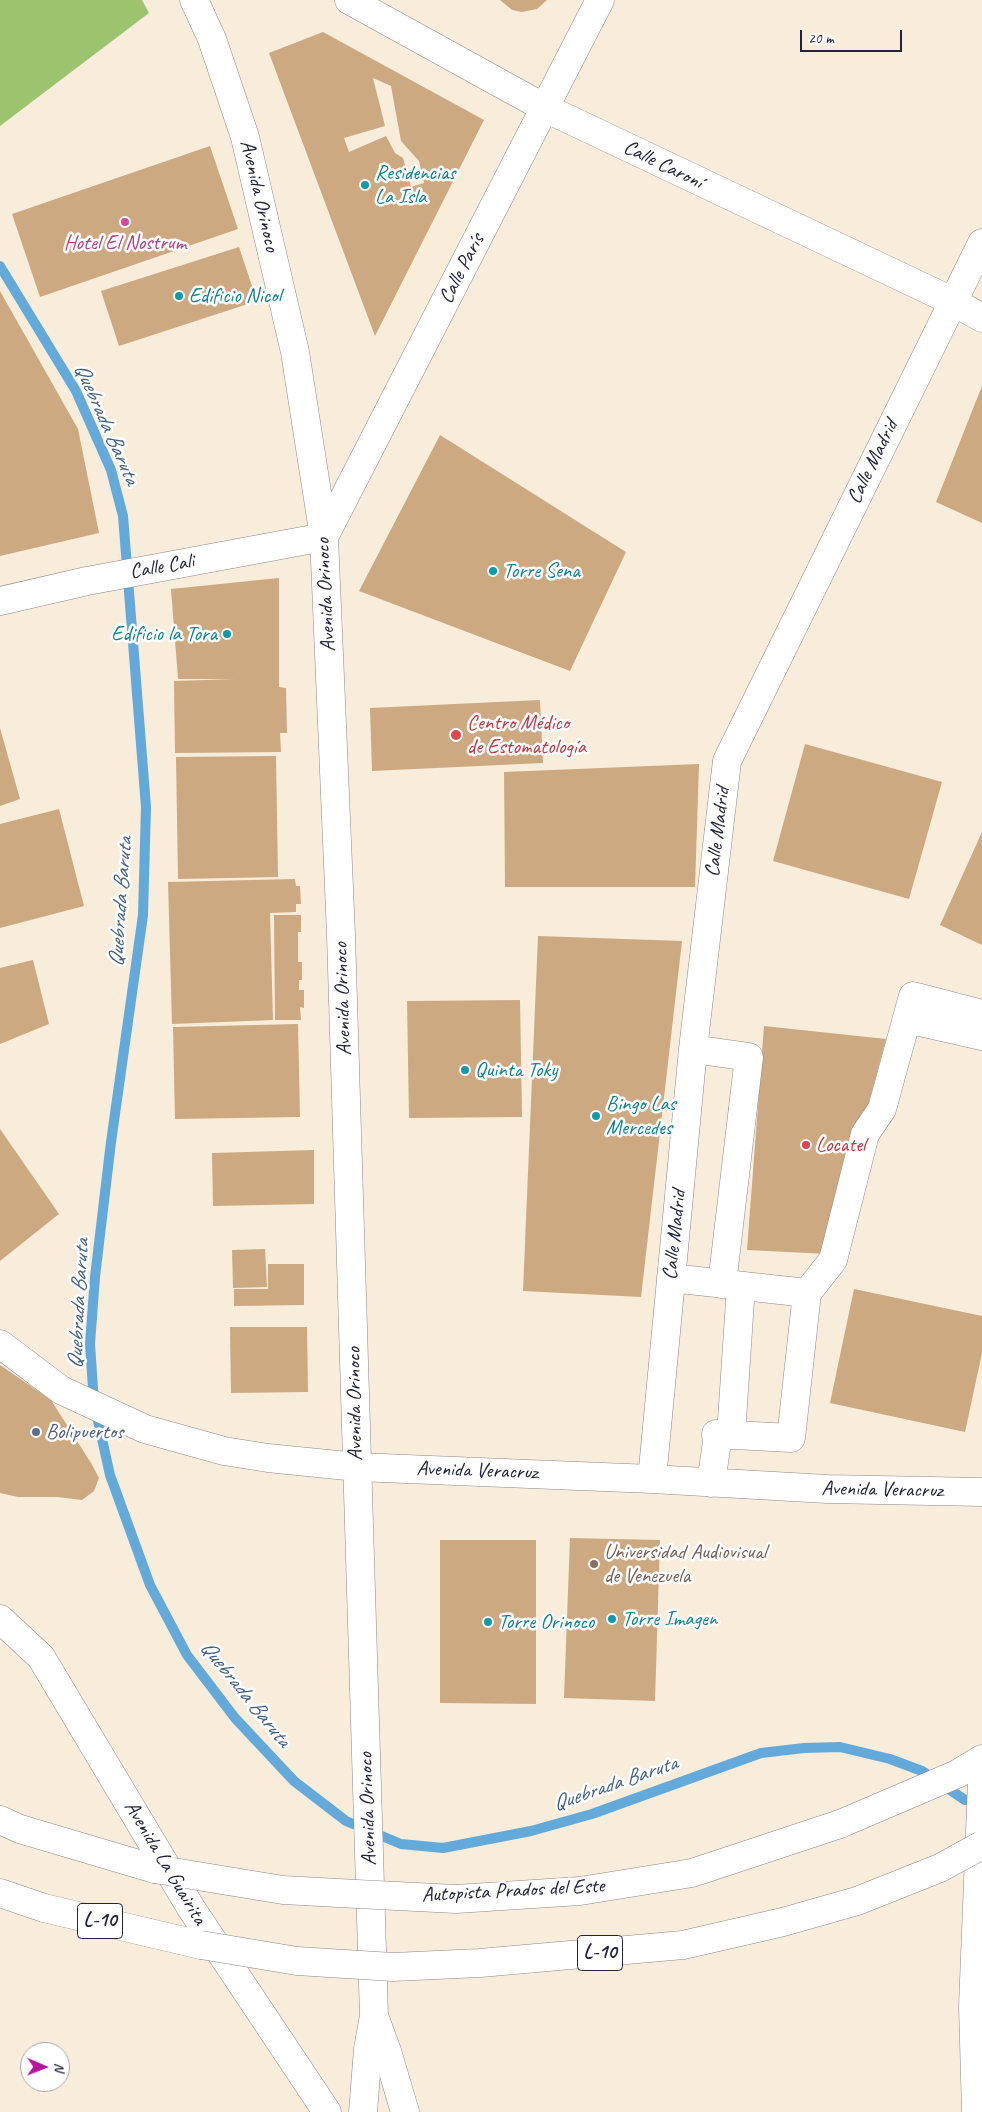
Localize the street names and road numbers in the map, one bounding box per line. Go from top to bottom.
street label: Calle Caroní [619,135,707,195]
street label: Avenida Orinoco [234,138,284,254]
street label: Calle París [434,230,490,308]
street label: Calle Madrid [842,416,904,508]
street label: Avenida Orinoco [310,538,342,652]
street label: Calle Cali [128,549,196,585]
street label: Calle Madrid [700,786,736,878]
street label: Avenida Orinoco [328,942,358,1056]
street label: Calle Madrid [658,1189,692,1281]
street label: Avenida Orinoco [341,1347,369,1461]
street label: Avenida Veracruz [416,1456,538,1486]
street label: Avenida Veracruz [821,1476,943,1504]
street label: Avenida Orinoco [353,1752,383,1866]
street label: Avenida La Guairita [118,1796,212,1930]
street label: Autopista Prados del Este [421,1874,605,1908]
road number: L-10 [78,1904,122,1938]
road number: L-10 [578,1936,622,1970]

